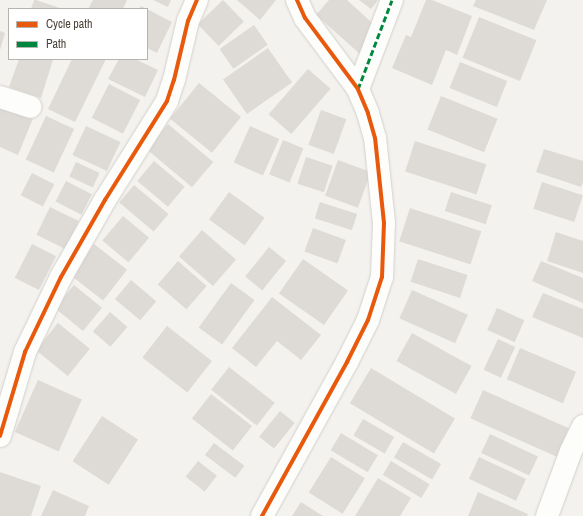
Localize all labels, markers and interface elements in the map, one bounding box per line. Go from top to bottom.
legend [8,8,148,60]
text: Cycle path [46,16,93,32]
text: Path [46,36,66,52]

